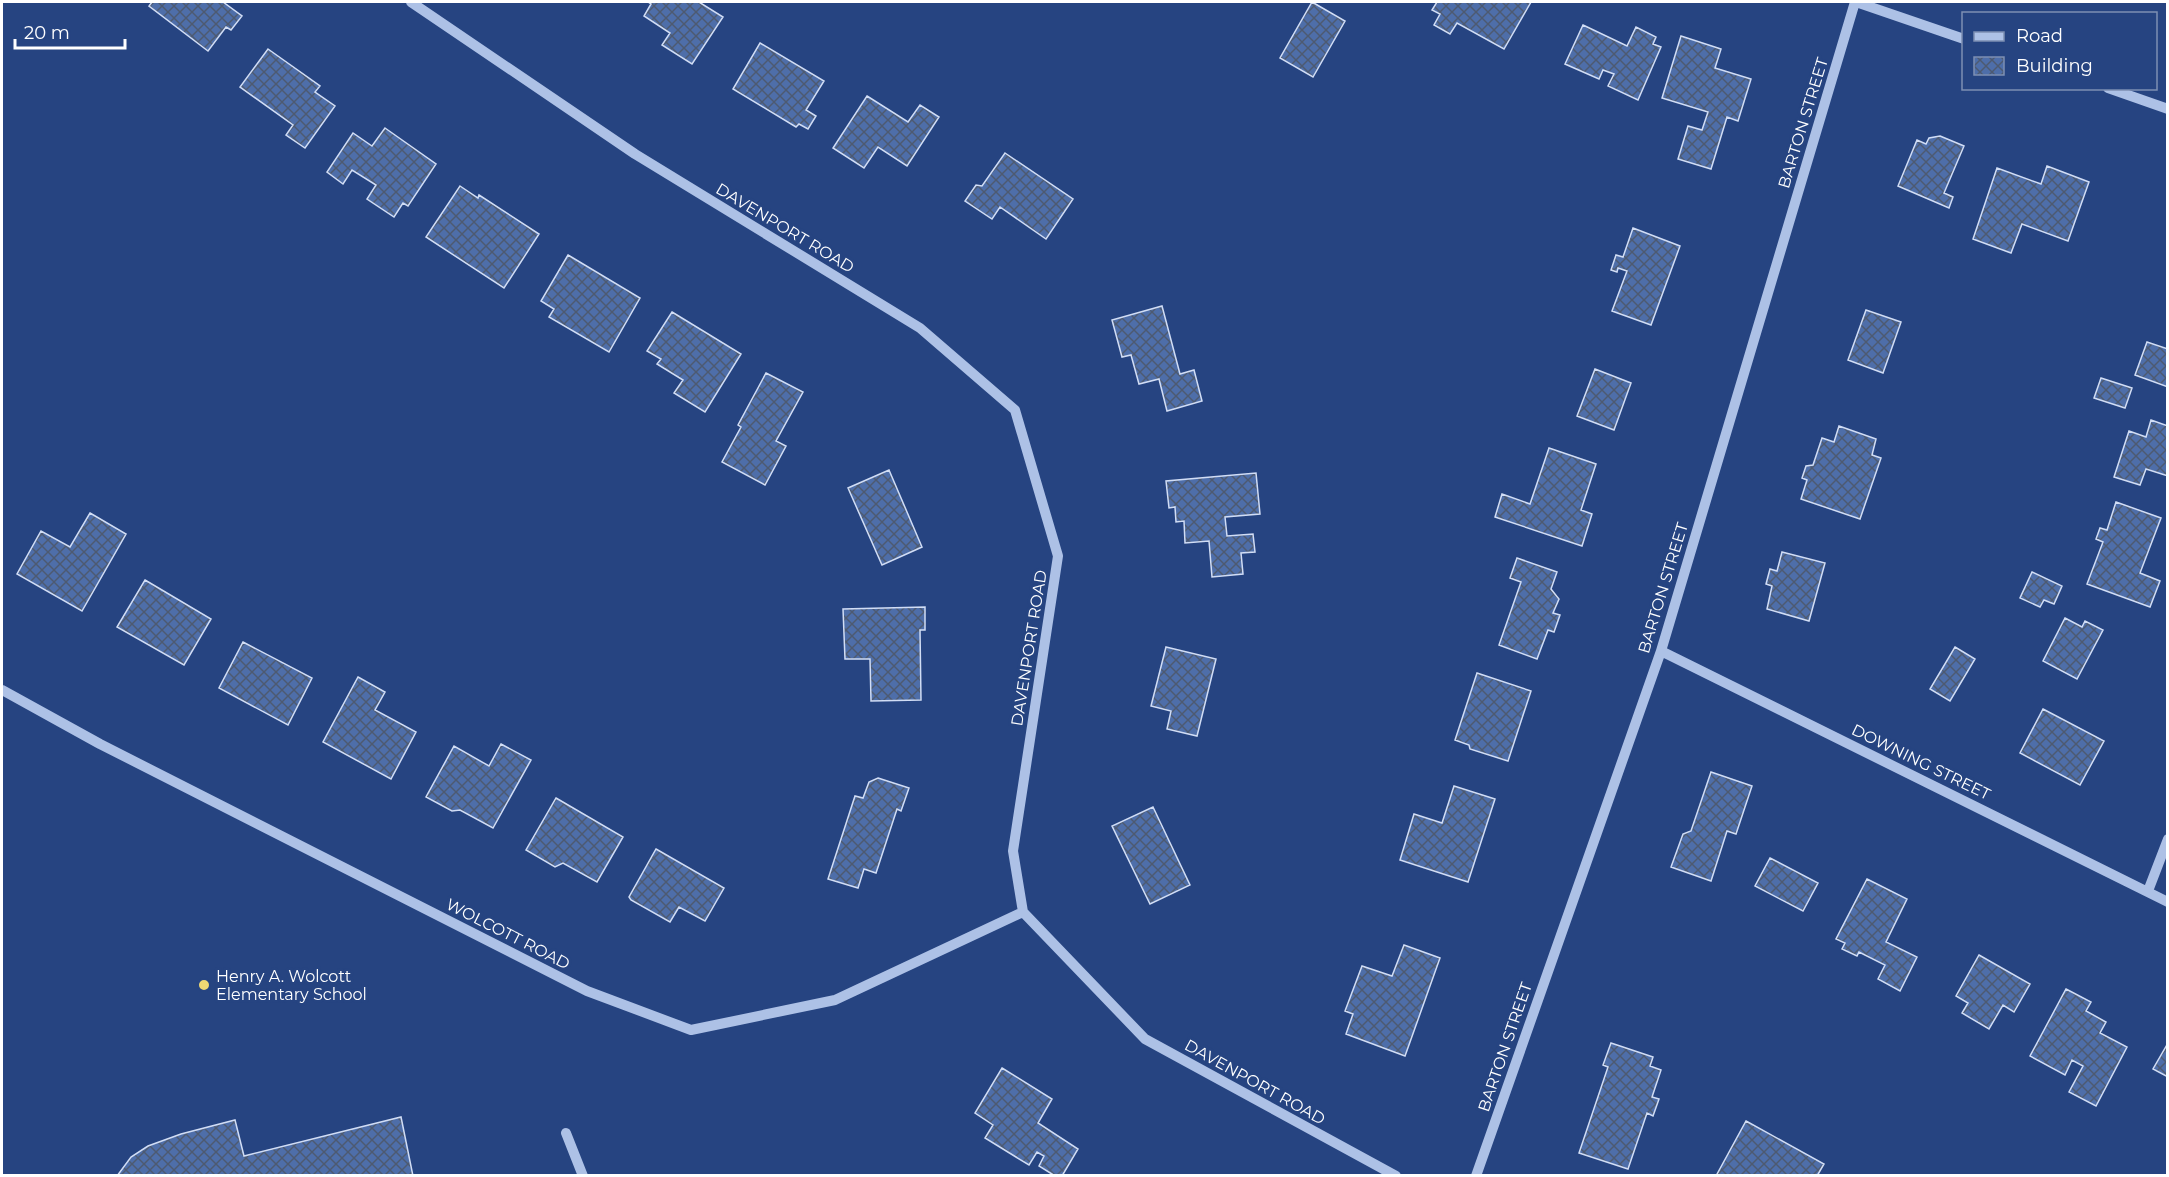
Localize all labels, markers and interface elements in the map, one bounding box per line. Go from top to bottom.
scale bar [15,12,124,50]
legend [1962,12,2157,90]
text: 20 m [24,22,70,44]
text: Road [2016,25,2063,47]
street label: BARTON STREET [1774,55,1832,191]
text: Building [2016,55,2093,77]
street label: DAVENPORT ROAD [712,179,858,277]
street label: BARTON STREET [1634,520,1692,656]
street label: DAVENPORT ROAD [1007,569,1051,727]
street label: DOWNING STREET [1848,720,1994,804]
street label: WOLCOTT ROAD [443,895,573,973]
place label: Henry A. Wolcott Elementary School [216,967,367,1004]
marker: Henry A. Wolcott Elementary School [197,978,211,992]
street label: BARTON STREET [1474,979,1536,1114]
street label: DAVENPORT ROAD [1181,1035,1329,1129]

